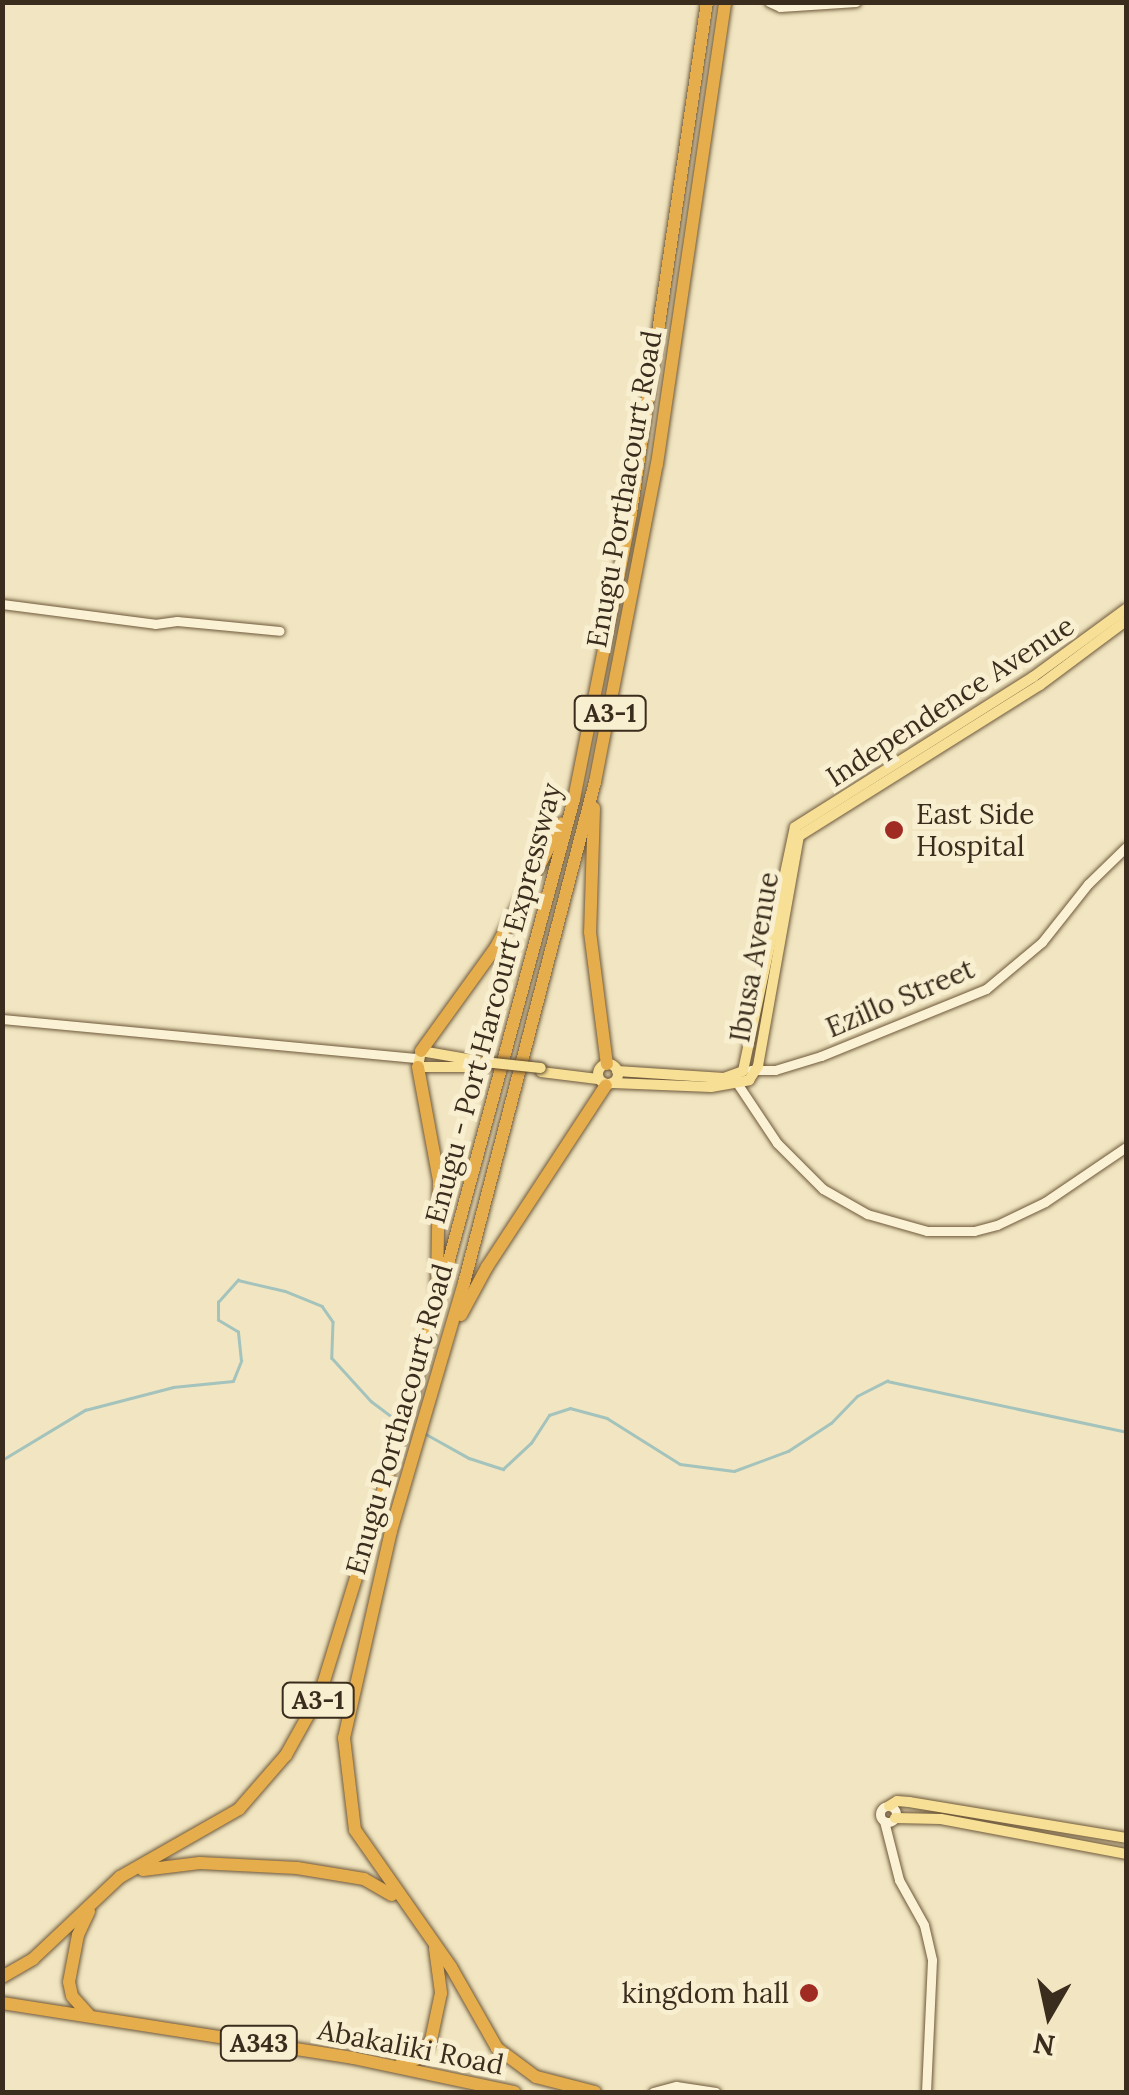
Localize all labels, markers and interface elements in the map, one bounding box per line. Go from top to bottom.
street label: Enugu Porthacourt Road [580,328,668,650]
street label: Independence Avenue [820,608,1080,794]
road number: A3-1 [572,693,648,733]
street label: Enugu - Port Harcourt Expressway [418,779,568,1227]
place label: East Side Hospital [916,797,1035,863]
marker: East Side Hospital [881,817,907,843]
street label: Ibusa Avenue [723,869,785,1045]
street label: Ezillo Street [821,952,979,1044]
street label: Enugu Porthacourt Road [339,1260,459,1578]
road number: A3-1 [280,1680,356,1720]
north arrow [999,1965,1099,2065]
place label: kingdom hall [622,1976,789,2010]
marker: kingdom hall [798,1982,820,2004]
street label: Abakaliki Road [315,2013,507,2081]
road number: A343 [219,2023,299,2063]
text: N [1031,2025,1058,2064]

